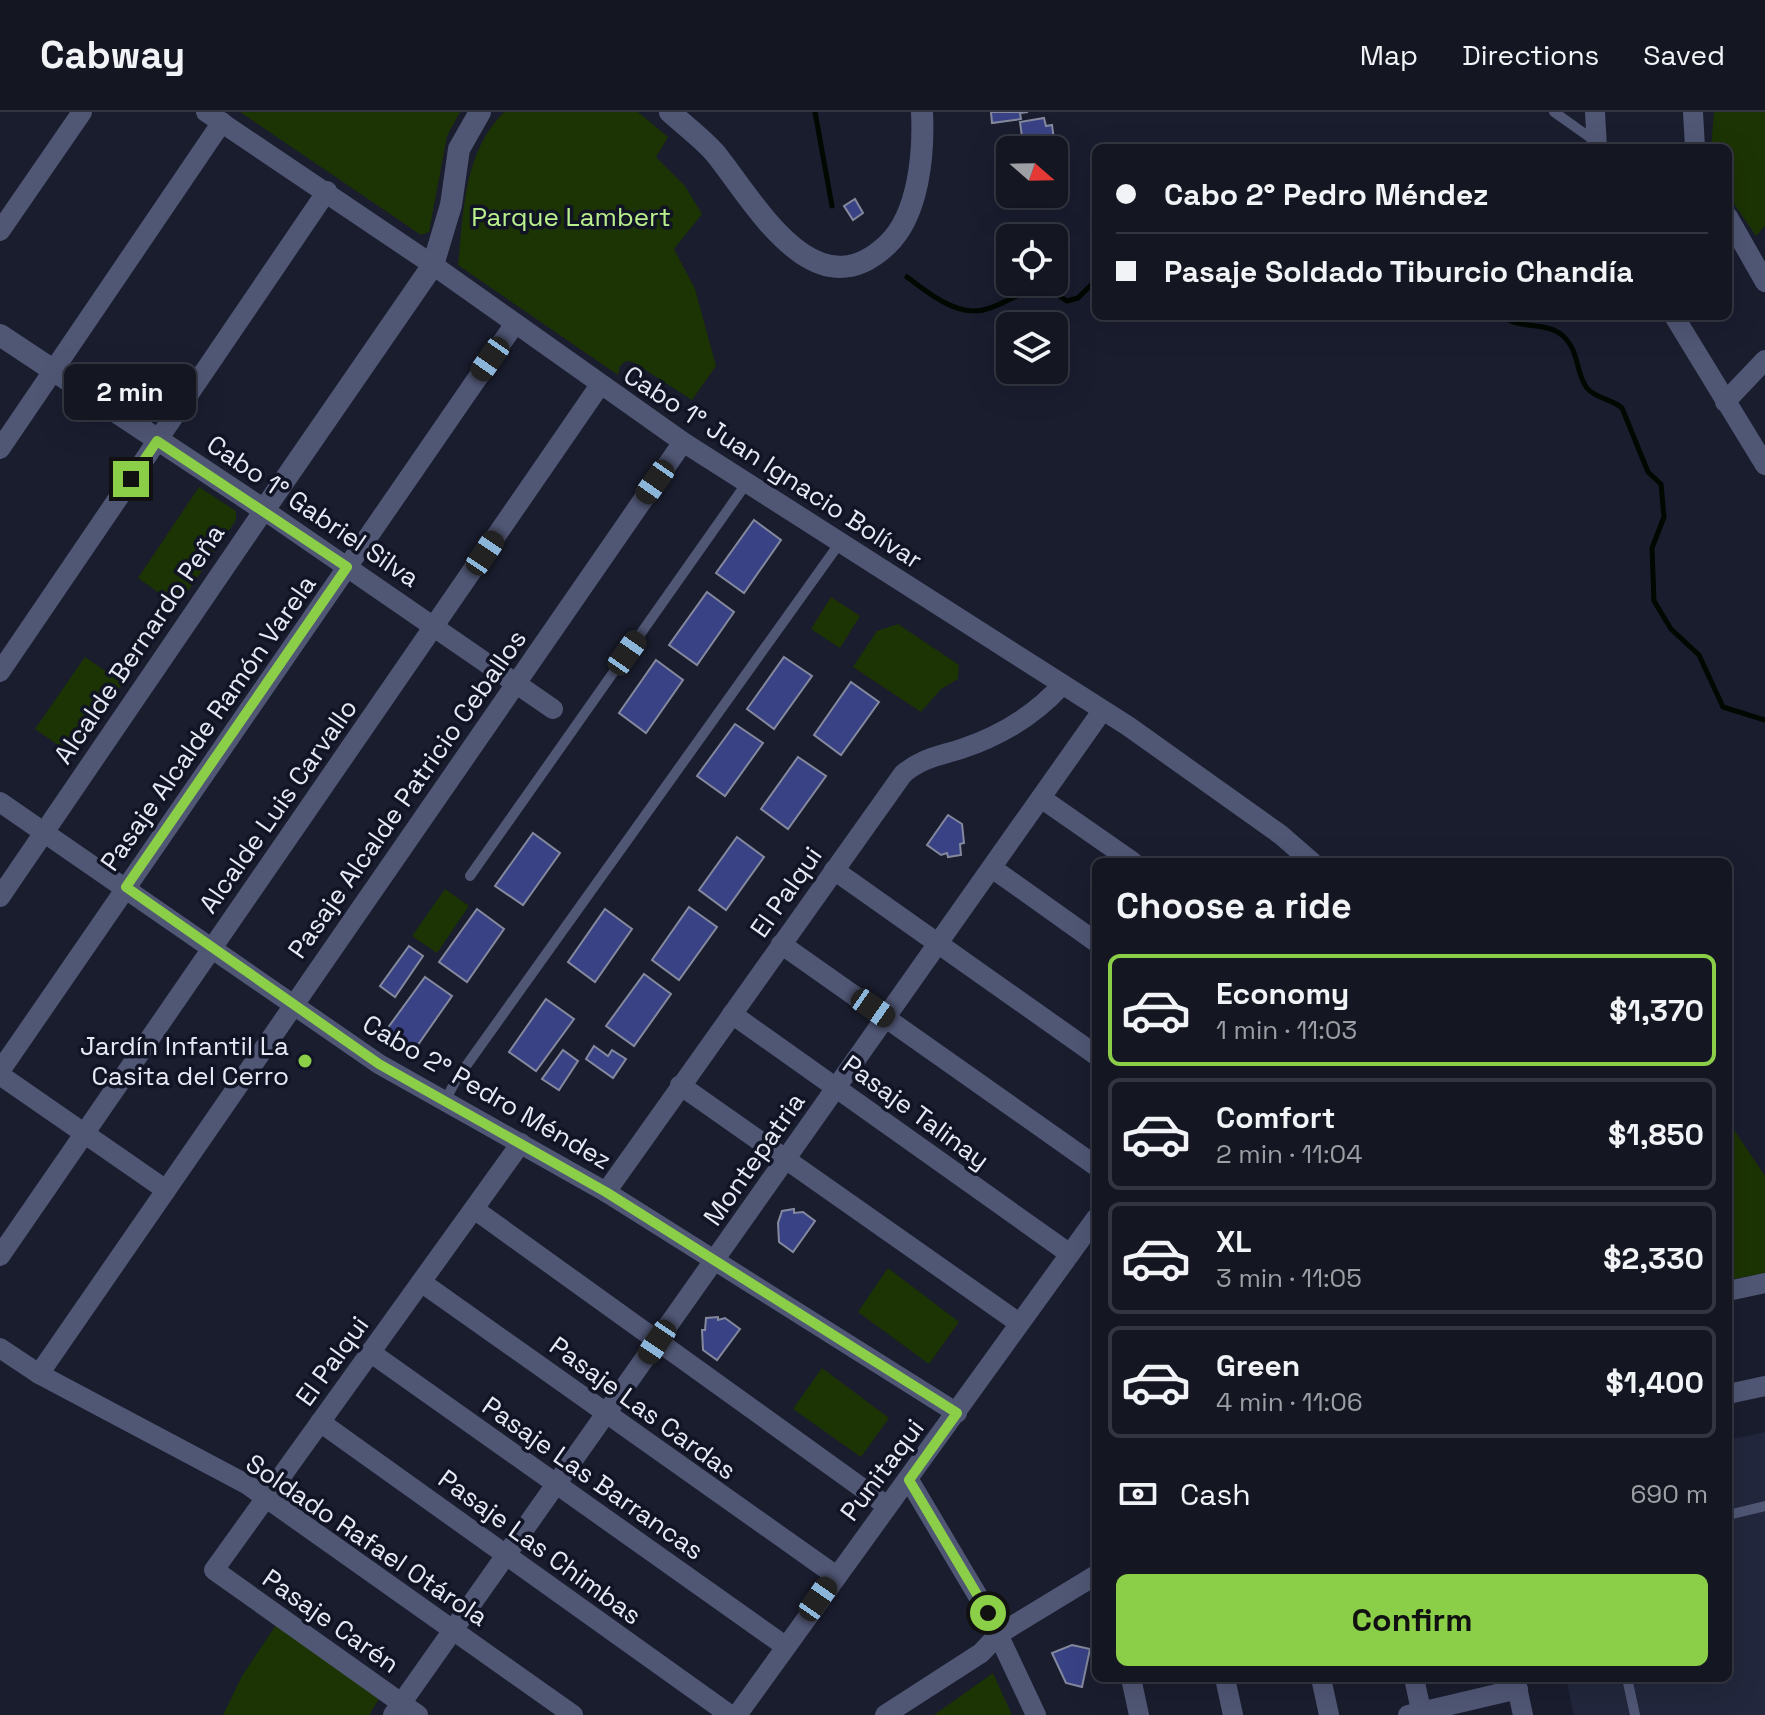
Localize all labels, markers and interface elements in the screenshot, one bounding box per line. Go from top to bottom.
text: Cabway [40,31,185,79]
text: Map [1360,37,1418,73]
text: Directions [1462,37,1599,73]
text: Saved [1643,37,1725,73]
north arrow [996,136,1068,208]
map controls [996,136,1068,384]
text: Cabo 2° Pedro Méndez [1164,175,1489,214]
park label: Parque Lambert [471,200,671,234]
button: locate [996,224,1068,296]
text: Pasaje Soldado Tiburcio Chandía [1164,252,1634,291]
button: layers [996,312,1068,384]
car [466,332,514,386]
street label: Cabo 1° Juan Ignacio Bolívar [617,358,929,576]
callout: 2 min [65,363,197,419]
text: 2 min [96,375,164,409]
street label: Cabo 1° Gabriel Silva [200,427,426,595]
car [631,455,679,509]
route end [113,461,149,497]
street label: Alcalde Bernardo Peña [46,518,232,770]
car [462,526,508,580]
street label: Pasaje Alcalde Ramón Varela [93,568,323,878]
street label: Pasaje Alcalde Patricio Ceballos [280,623,534,965]
car [603,626,651,680]
street label: Alcalde Luis Carvallo [191,692,365,920]
street label: El Palqui [742,840,830,944]
text: Choose a ride [1116,883,1352,929]
icon: car [1120,974,1192,1046]
text: Economy [1216,974,1349,1013]
car [846,984,900,1032]
text: $1,370 [1609,991,1704,1030]
street label: Cabo 2° Pedro Méndez [356,1007,618,1177]
text: 1 min · 11:03 [1216,1013,1357,1047]
place label: Jardín Infantil La Casita del Cerro [80,1029,289,1093]
street label: Pasaje Talinay [836,1047,996,1177]
marker: Jardín Infantil La Casita del Cerro [296,1052,314,1070]
street label: Montepatria [696,1086,812,1232]
icon: car [1120,1098,1192,1170]
text: Comfort [1216,1098,1335,1137]
text: $1,850 [1608,1115,1704,1154]
text: 2 min · 11:04 [1216,1137,1362,1171]
icon: car [1120,1222,1192,1294]
text: XL [1216,1222,1252,1261]
text: $2,330 [1603,1239,1704,1278]
text: 3 min · 11:05 [1216,1261,1362,1295]
street label: El Palqui [288,1309,376,1413]
car [634,1315,680,1369]
street label: Pasaje Las Cardas [543,1329,743,1487]
icon: car [1120,1346,1192,1418]
text: Green [1216,1346,1300,1385]
text: $1,400 [1605,1363,1704,1402]
text: 4 min · 11:06 [1216,1385,1363,1419]
street label: Pasaje Las Barrancas [476,1389,710,1567]
street label: Punitaqui [833,1412,931,1528]
street label: Soldado Rafael Otárola [239,1446,495,1634]
street label: Pasaje Las Chimbas [432,1462,648,1632]
icon: cash [1116,1472,1160,1516]
text: Cash [1180,1475,1251,1514]
text: 690 m [1630,1477,1708,1511]
street label: Pasaje Carén [256,1561,406,1681]
car [794,1572,842,1626]
button: Confirm [1116,1574,1708,1666]
route start [970,1595,1006,1631]

